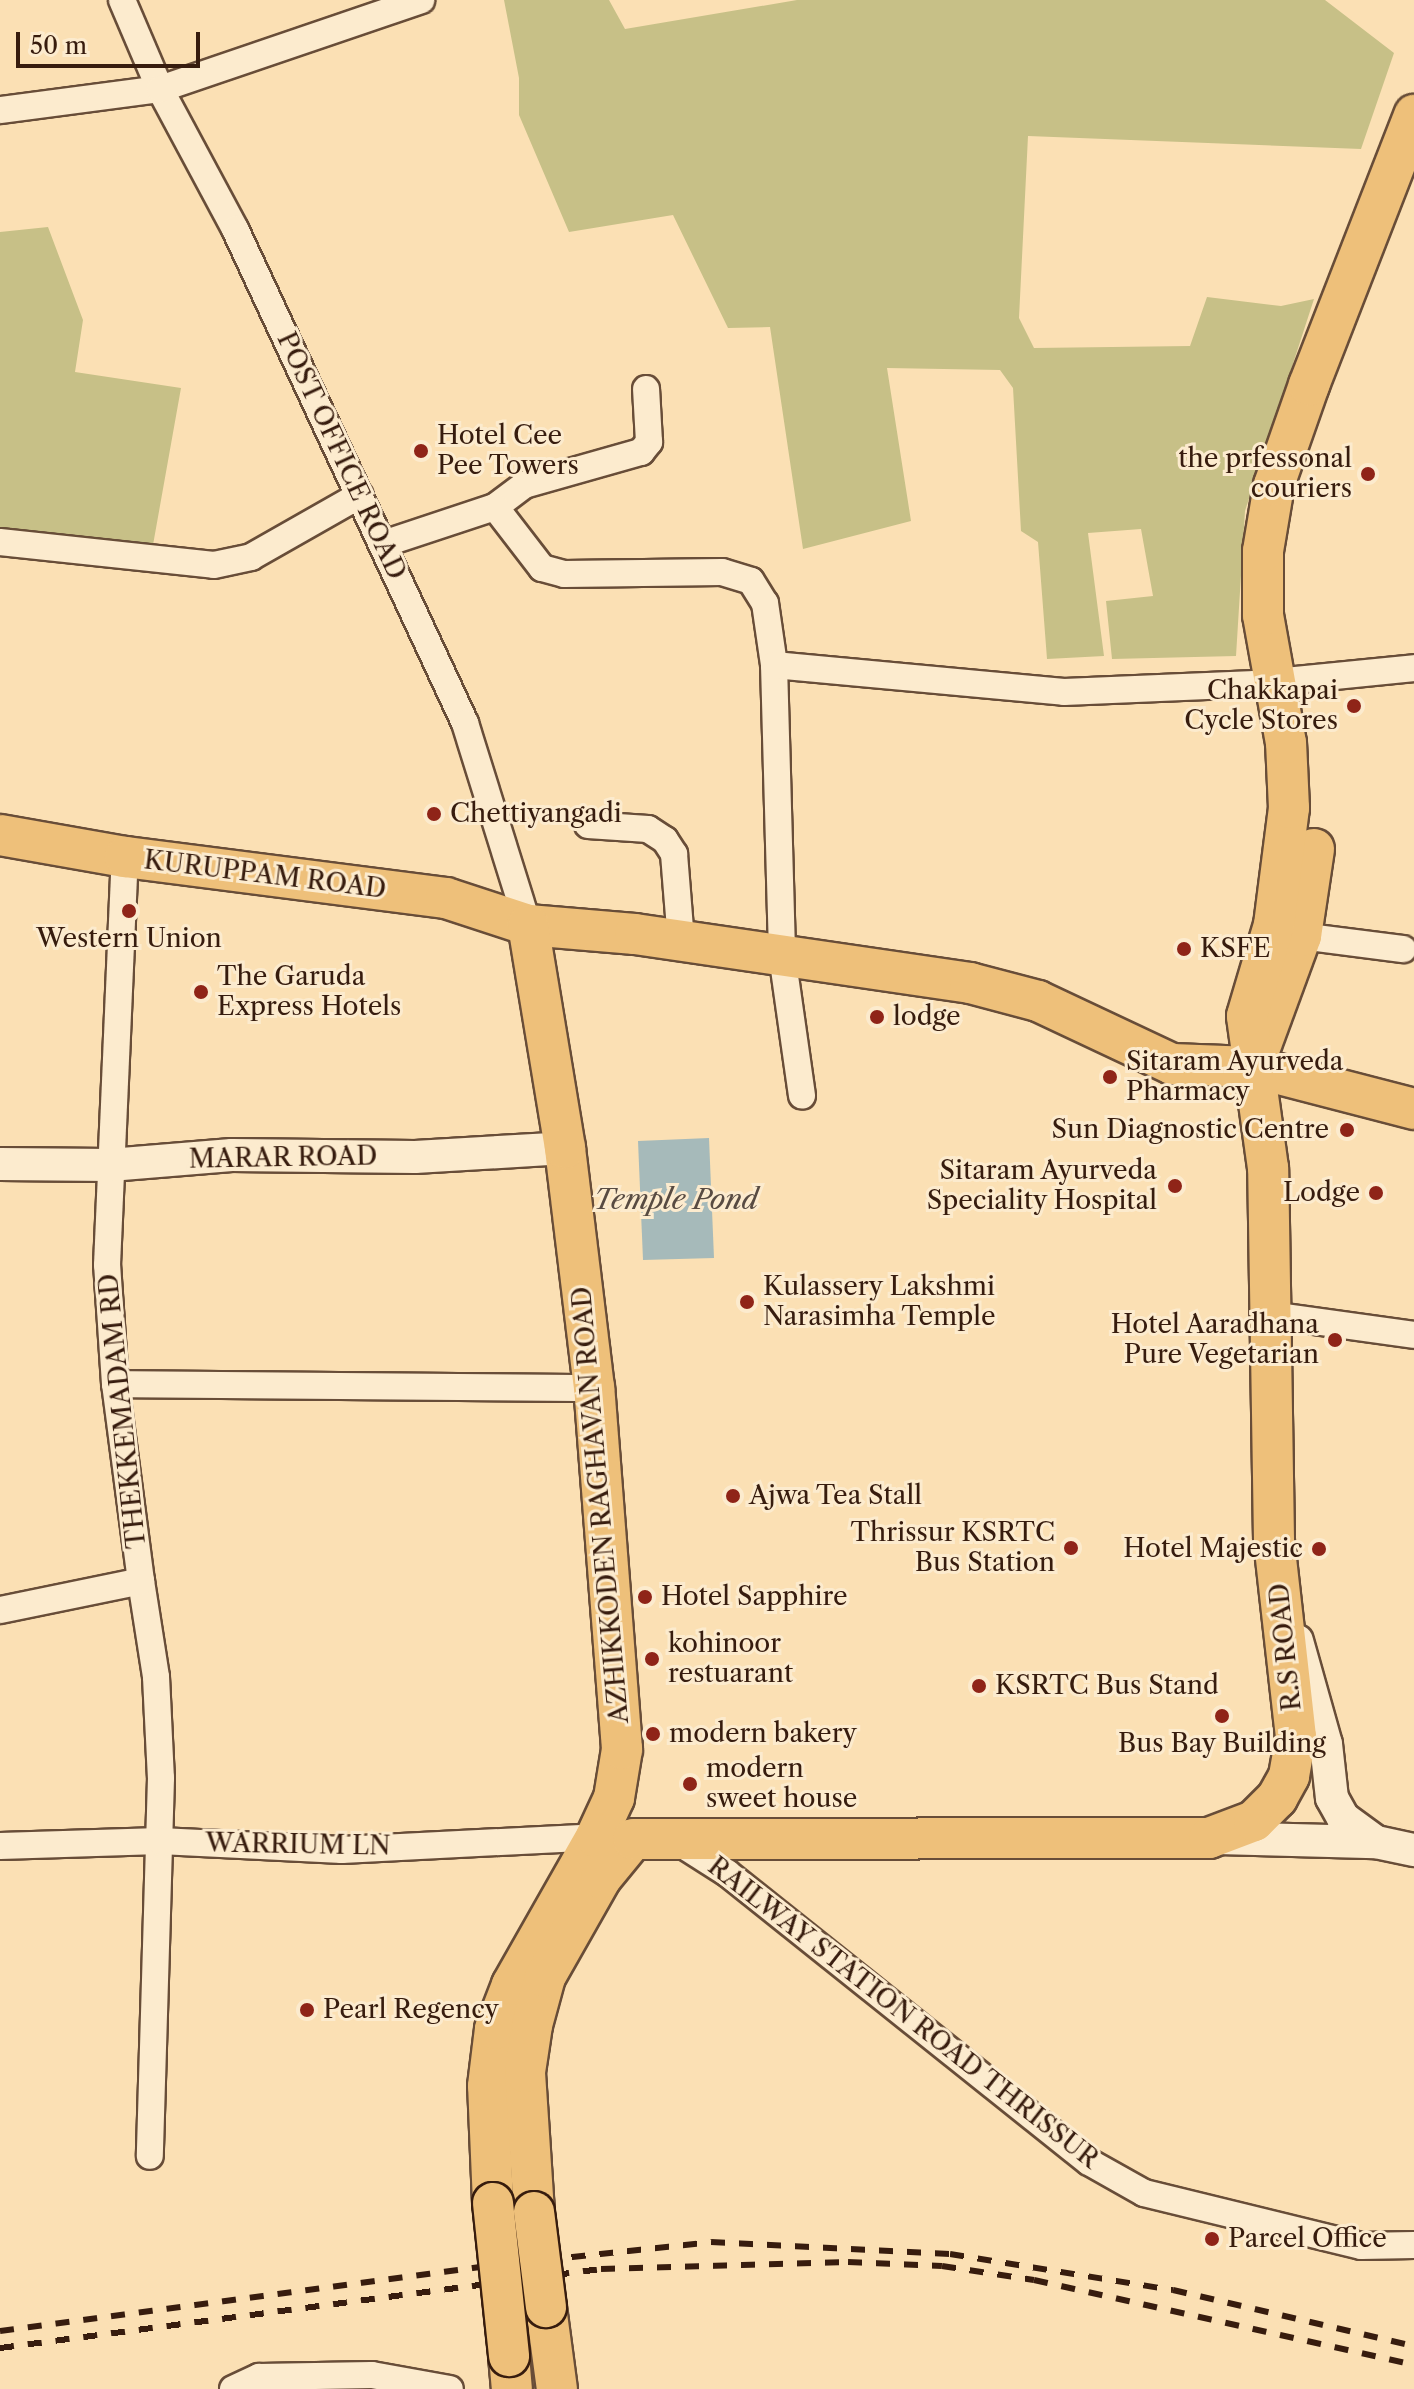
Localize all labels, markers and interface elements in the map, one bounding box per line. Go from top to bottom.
scale bar [20,16,204,66]
text: 50 m [30,31,87,60]
street label: POST OFFICE ROAD [270,327,412,585]
place label: Hotel Cee Pee Towers [437,420,579,482]
marker: Hotel Cee Pee Towers [412,442,430,460]
place label: the prfessonal couriers [1178,443,1352,504]
marker: the prfessonal couriers [1359,465,1377,483]
place label: Chakkapai Cycle Stores [1184,675,1338,736]
marker: Chakkapai Cycle Stores [1345,697,1363,715]
place label: Chettiyangadi [450,798,622,830]
marker: Chettiyangadi [425,805,443,823]
street label: KURUPPAM ROAD [142,845,388,905]
marker: Western Union [120,902,138,920]
place label: Western Union [36,923,222,955]
place label: KSFE [1200,933,1271,965]
marker: KSFE [1175,940,1193,958]
place label: The Garuda Express Hotels [217,961,401,1022]
marker: The Garuda Express Hotels [192,983,210,1001]
place label: lodge [893,1001,961,1033]
marker: lodge [868,1008,886,1026]
place label: Sitaram Ayurveda Pharmacy [1126,1046,1345,1108]
marker: Sitaram Ayurveda Pharmacy [1101,1068,1119,1086]
place label: Sun Diagnostic Centre [1051,1114,1329,1146]
marker: Sun Diagnostic Centre [1336,1119,1358,1141]
street label: MARAR ROAD [188,1141,378,1175]
place label: Sitaram Ayurveda Speciality Hospital [926,1155,1157,1216]
marker: Sitaram Ayurveda Speciality Hospital [1164,1175,1186,1197]
place label: Lodge [1283,1177,1360,1209]
water label: Temple Pond [594,1182,758,1216]
marker: Lodge [1367,1184,1385,1202]
place label: Kulassery Lakshmi Narasimha Temple [763,1271,996,1332]
street label: THEKKEMADAM RD [93,1272,153,1550]
street label: AZHIKKODEN RAGHAVAN ROAD [566,1285,636,1725]
marker: Kulassery Lakshmi Narasimha Temple [738,1293,756,1311]
place label: Hotel Aaradhana Pure Vegetarian [1110,1309,1319,1370]
marker: Hotel Aaradhana Pure Vegetarian [1326,1331,1344,1349]
place label: Ajwa Tea Stall [749,1480,923,1512]
marker: Ajwa Tea Stall [724,1487,742,1505]
place label: Thrissur KSRTC Bus Station [850,1517,1055,1578]
place label: Hotel Majestic [1123,1533,1303,1565]
marker: Thrissur KSRTC Bus Station [1062,1539,1080,1557]
marker: Hotel Majestic [1310,1540,1328,1558]
place label: Hotel Sapphire [661,1581,848,1613]
street label: R.S ROAD [1264,1582,1308,1712]
marker: Hotel Sapphire [636,1588,654,1606]
place label: kohinoor restuarant [668,1628,793,1690]
marker: kohinoor restuarant [643,1650,661,1668]
place label: KSRTC Bus Stand [995,1670,1219,1702]
marker: KSRTC Bus Stand [970,1677,988,1695]
marker: Bus Bay Building [1213,1707,1231,1725]
place label: modern bakery [669,1718,857,1750]
marker: modern bakery [644,1725,662,1743]
place label: Bus Bay Building [1118,1728,1326,1760]
place label: modern sweet house [706,1753,857,1814]
marker: modern sweet house [681,1775,699,1793]
street label: WARRIUM LN [205,1828,391,1862]
street label: RAILWAY STATION ROAD THRISSUR [701,1850,1105,2176]
place label: Pearl Regency [323,1994,499,2026]
marker: Pearl Regency [298,2001,316,2019]
place label: Parcel Office [1228,2223,1387,2255]
marker: Parcel Office [1203,2230,1221,2248]

